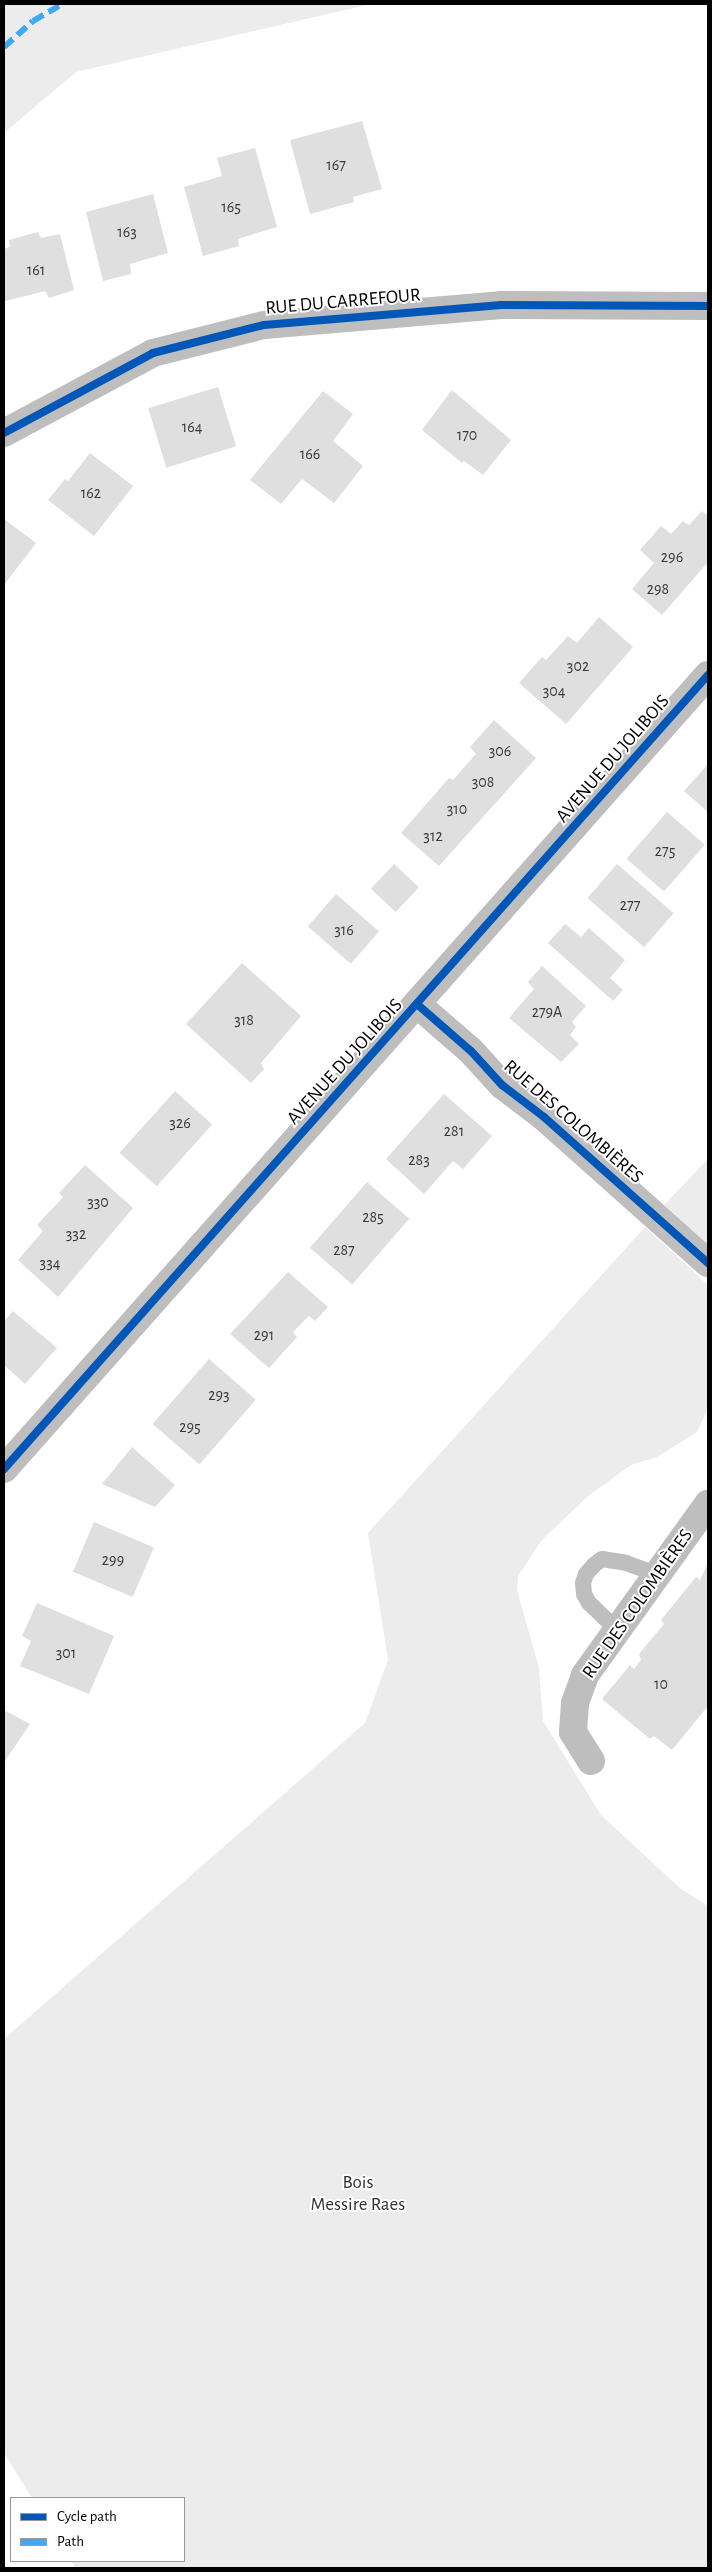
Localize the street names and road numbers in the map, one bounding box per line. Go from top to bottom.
street label: RUE DU CARREFOUR [265,284,421,320]
street label: AVENUE DU JOLIBOIS [551,690,675,828]
street label: AVENUE DU JOLIBOIS [282,994,408,1130]
street label: RUE DES COLOMBIÈRES [499,1055,647,1189]
street label: RUE DES COLOMBIÈRES [578,1525,698,1683]

